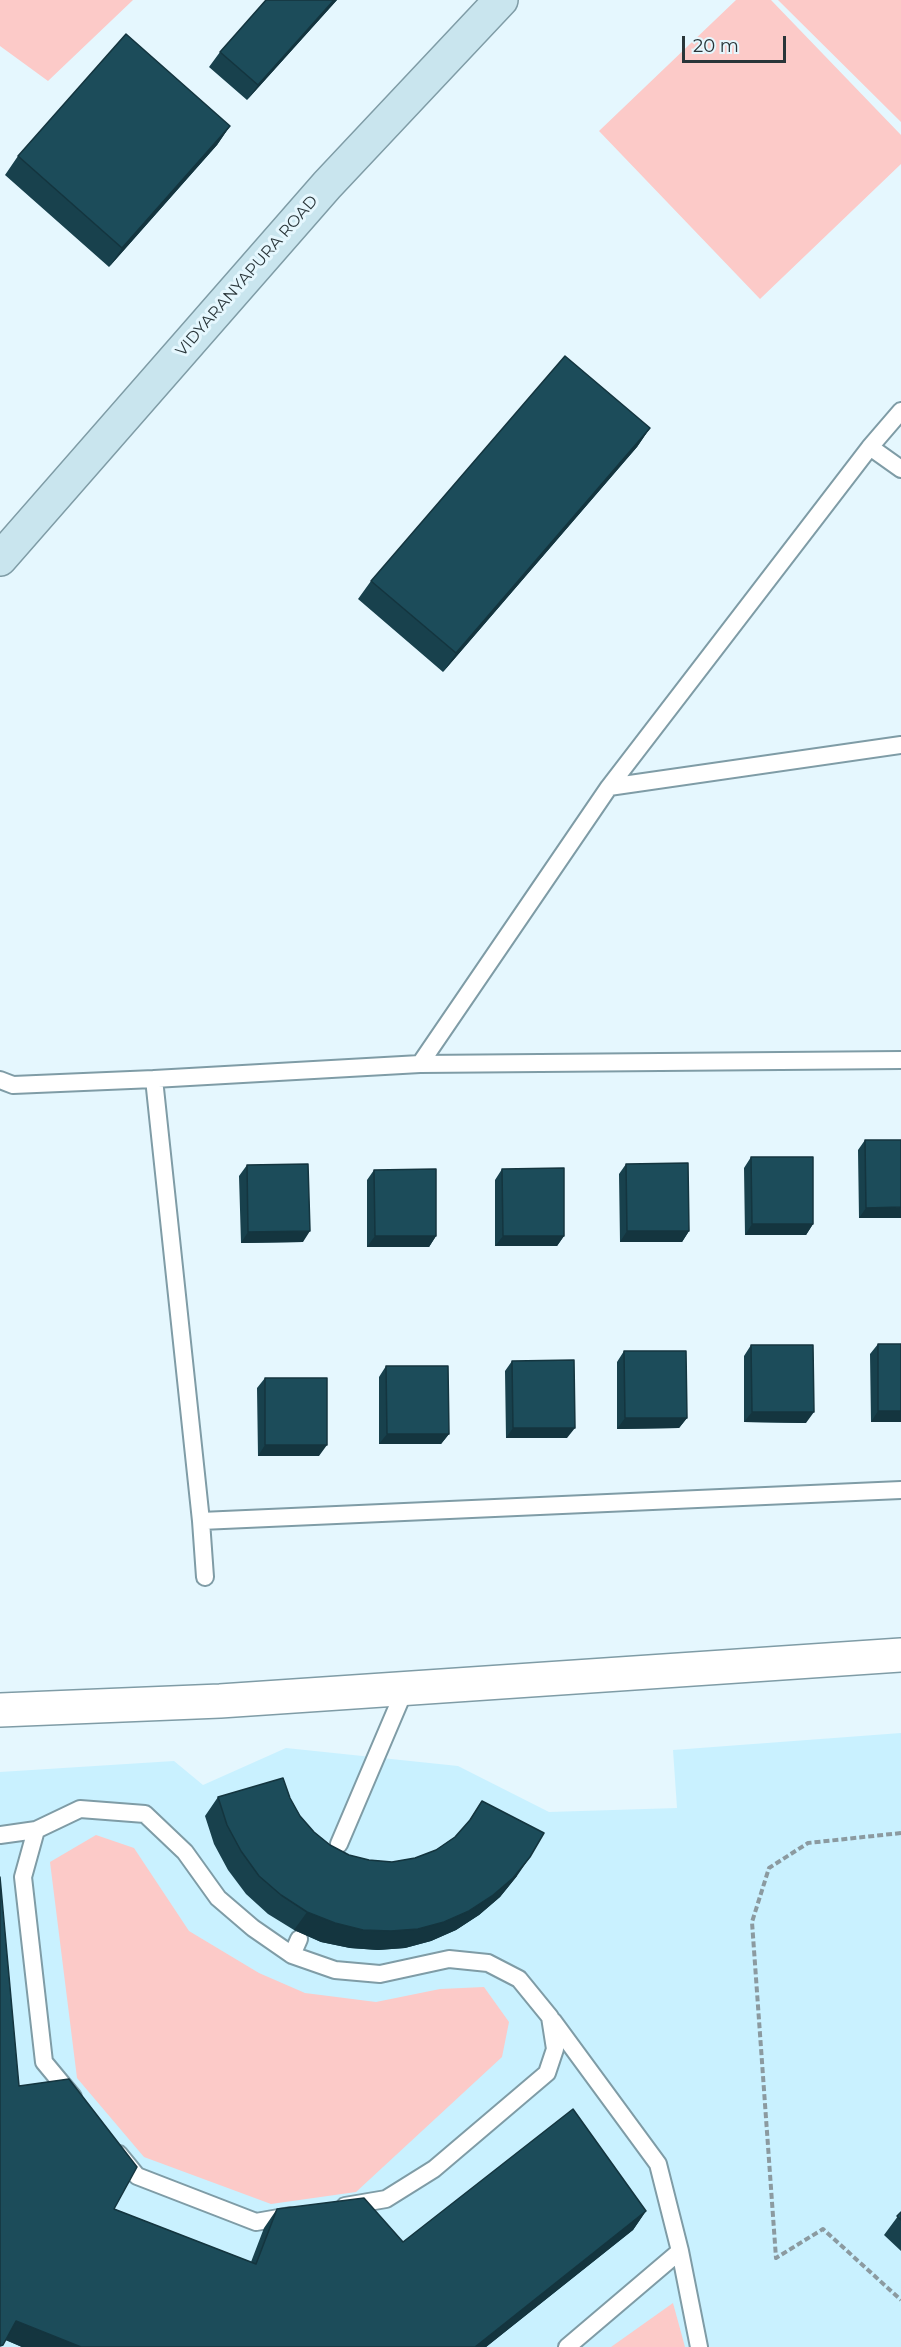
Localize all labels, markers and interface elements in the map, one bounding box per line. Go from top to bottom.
scale bar [685,24,788,62]
text: 20 m [693,35,739,57]
street label: VIDYARANYAPURA ROAD [172,192,322,360]

